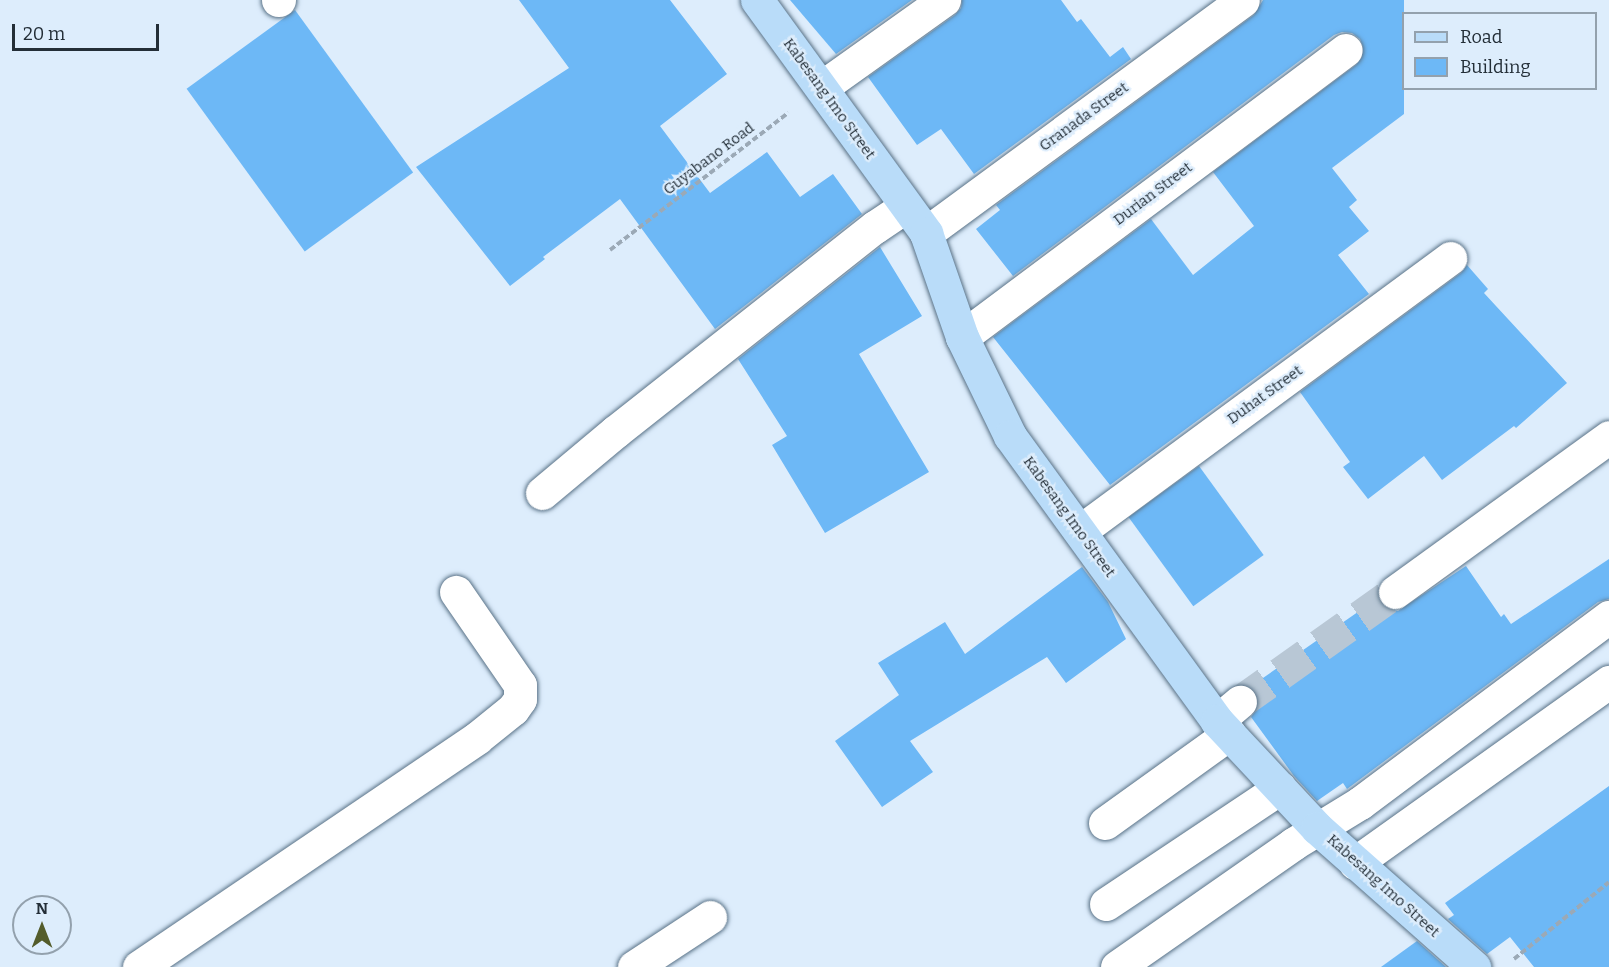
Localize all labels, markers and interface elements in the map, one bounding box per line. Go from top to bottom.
scale bar [15,12,162,50]
legend [1402,12,1597,90]
text: 20 m [23,23,65,45]
text: Road [1460,26,1502,48]
street label: Kabesang Imo Street [779,35,879,163]
text: Building [1460,56,1531,78]
street label: Granada Street [1036,79,1132,155]
street label: Guyabano Road [660,119,758,199]
street label: Durian Street [1110,159,1196,229]
street label: Duhat Street [1224,362,1306,428]
street label: Kabesang Imo Street [1019,453,1119,581]
street label: Kabesang Imo Street [1323,831,1443,941]
north arrow [12,895,72,955]
text: N [36,899,48,918]

